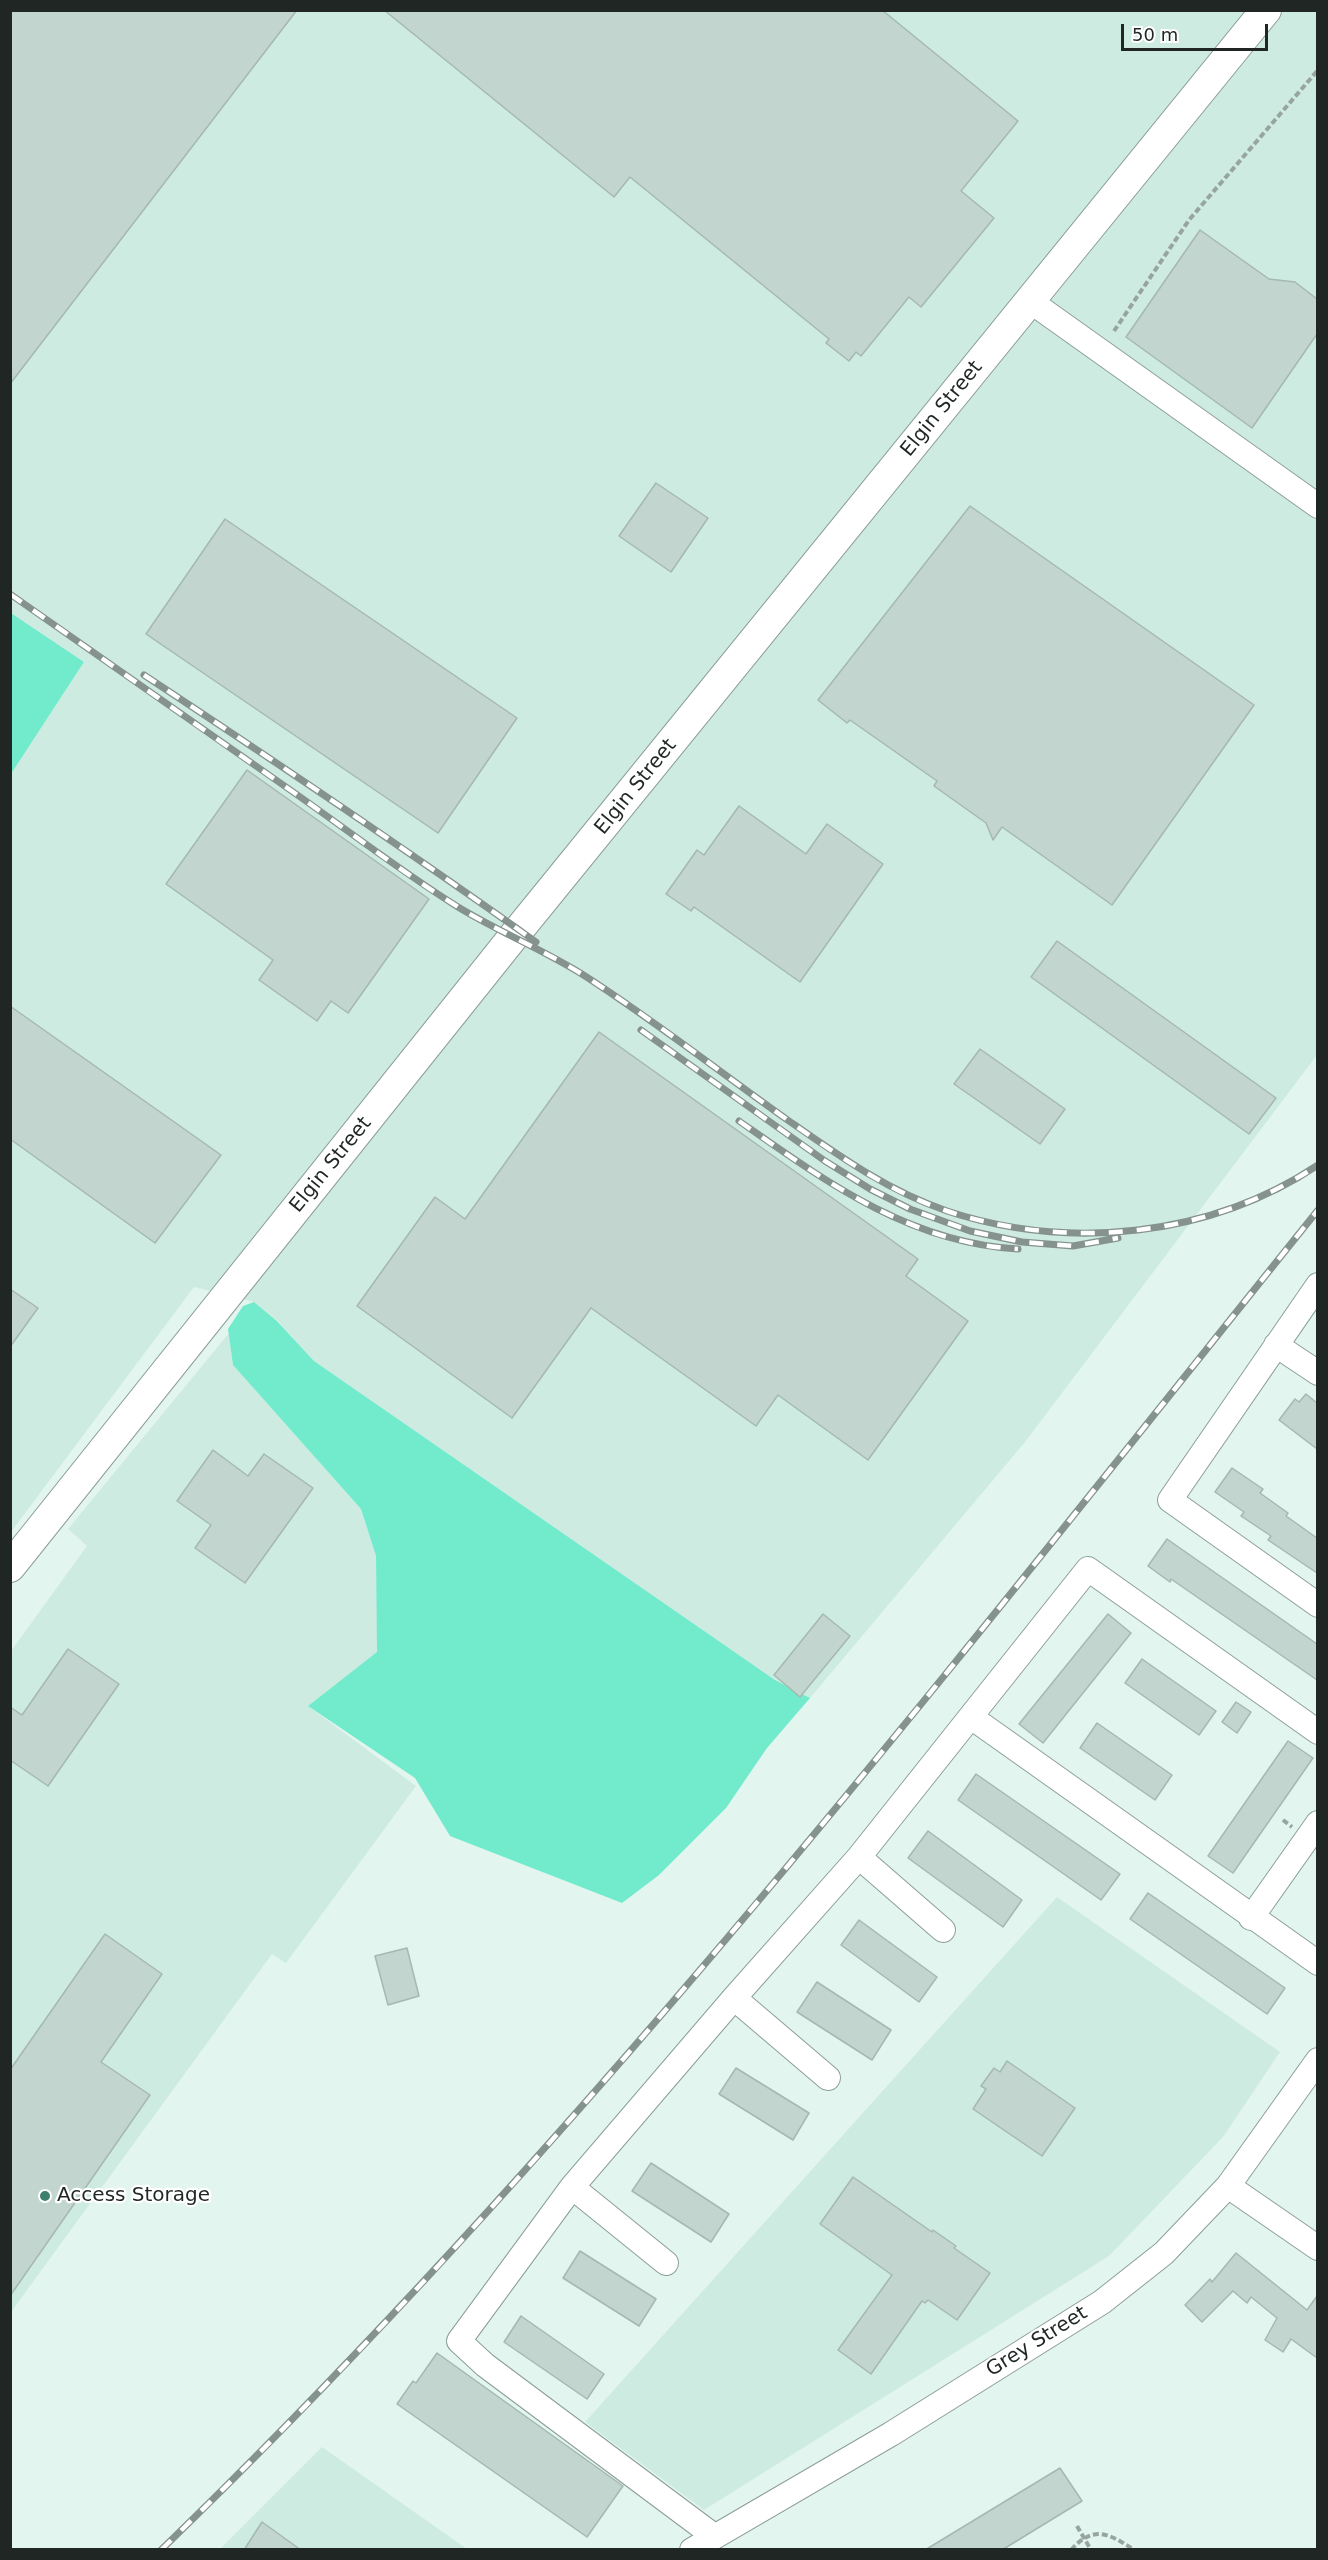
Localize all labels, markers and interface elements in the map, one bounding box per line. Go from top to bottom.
scale bar [1124,12,1271,50]
text: 50 m [1132,24,1178,45]
street label: Elgin Street [896,356,988,462]
street label: Elgin Street [590,734,682,840]
street label: Elgin Street [285,1112,377,1218]
place label: Access Storage [57,2184,210,2208]
marker: Access Storage [38,2189,52,2203]
street label: Grey Street [982,2301,1092,2383]

